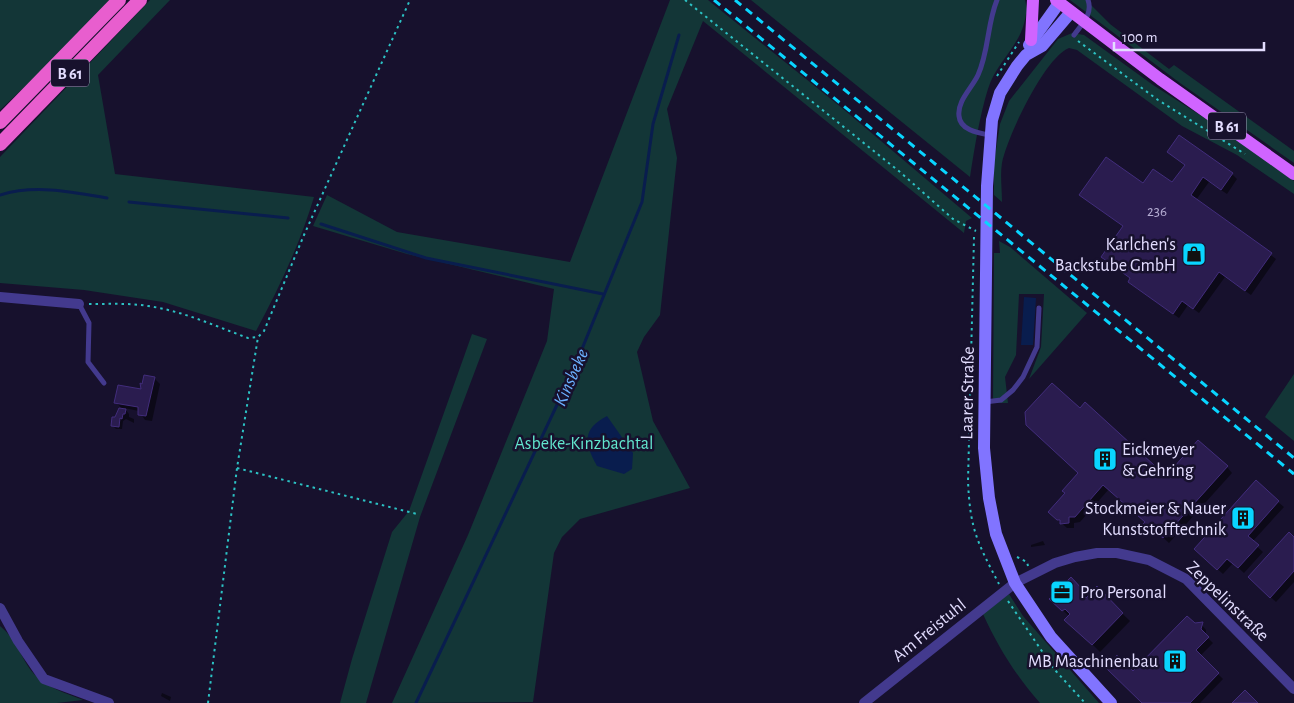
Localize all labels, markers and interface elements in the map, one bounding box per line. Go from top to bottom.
scale bar [1114,20,1264,52]
text: 100 m [1122,30,1157,45]
road number: B 61 [51,59,89,86]
road number: B 61 [1208,112,1246,140]
house number: 236 [1147,204,1167,219]
place label: Karlchen's Backstube GmbH [1055,236,1176,275]
shop icon: Karlchen's Backstube GmbH [1181,241,1207,267]
water label: Kinsbeke [550,346,592,409]
street label: Laarer Straße [958,346,978,440]
park label: Asbeke-Kinzbachtal [514,435,654,453]
place label: Eickmeyer & Gehring [1122,441,1195,480]
building icon: Eickmeyer & Gehring [1092,446,1118,472]
place label: Stockmeier & Nauer Kunststofftechnik [1085,500,1227,539]
building icon: Stockmeier & Nauer Kunststofftechnik [1230,505,1256,531]
street label: Zeppelinstraße [1183,558,1272,645]
office icon: Pro Personal [1049,579,1075,605]
place label: Pro Personal [1080,584,1167,602]
street label: Am Freistuhl [890,596,970,666]
building icon: MB Maschinenbau [1162,648,1188,674]
place label: MB Maschinenbau [1028,653,1158,671]

